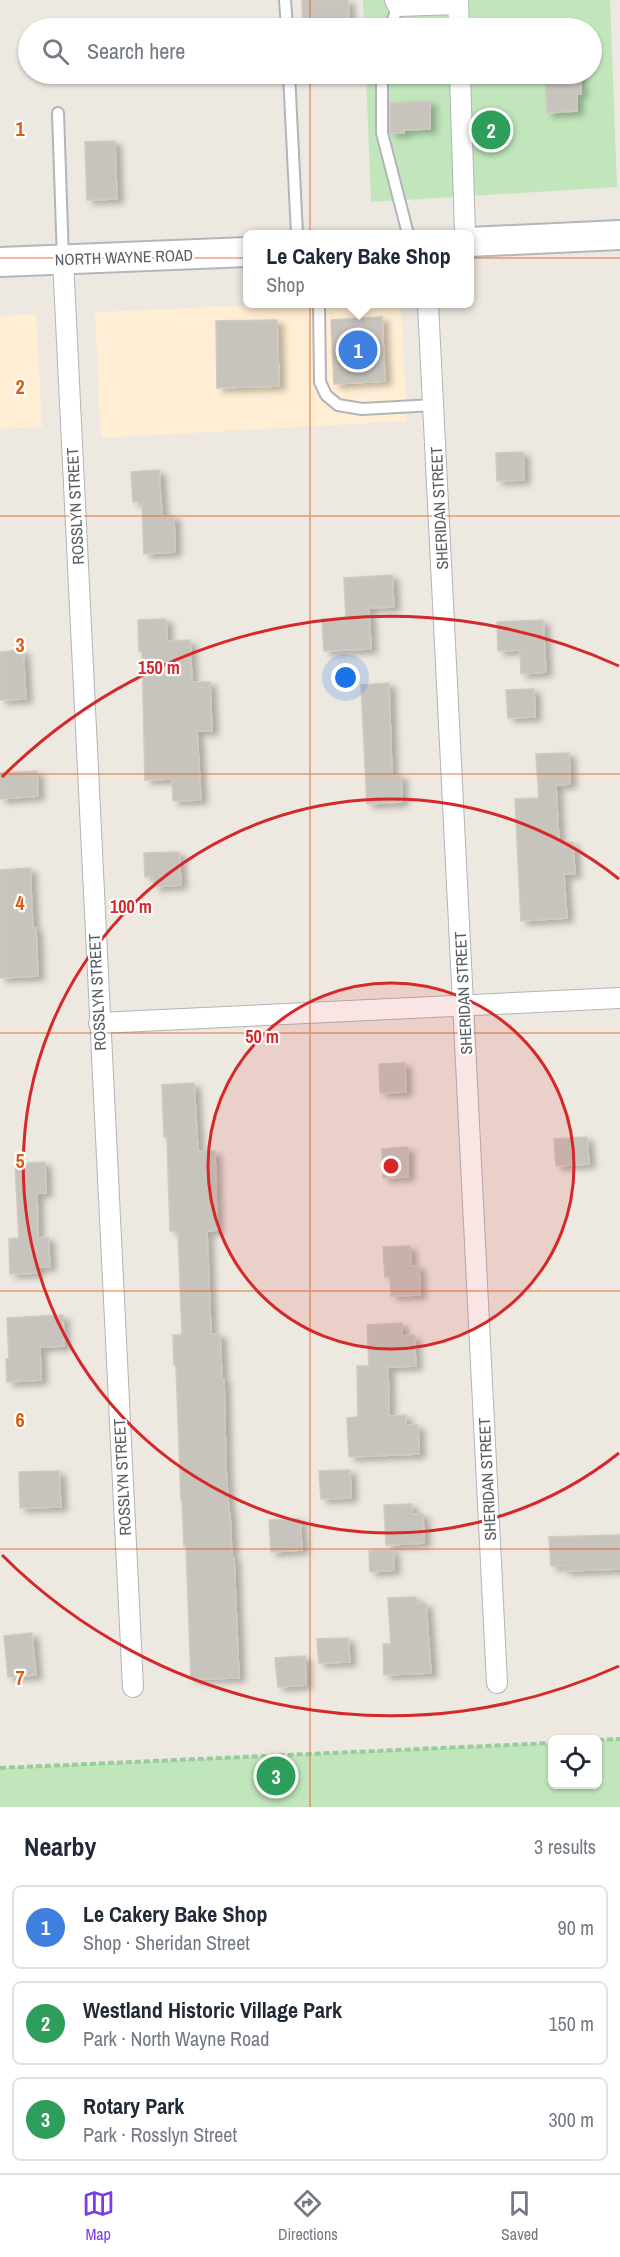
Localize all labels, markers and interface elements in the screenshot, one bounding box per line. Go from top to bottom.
search box [18,18,602,84]
icon: search [39,35,72,68]
text: Search here [87,36,185,66]
pin: 2 [472,108,510,152]
text: 1 [15,115,25,142]
popup [243,230,474,308]
text: Le Cakery Bake Shop [266,241,451,271]
street label: NORTH WAYNE ROAD [55,244,193,270]
text: Shop [266,271,305,298]
pin: 1 [338,328,378,372]
text: 2 [15,373,25,400]
street label: SHERIDAN STREET [425,446,453,570]
street label: ROSSLYN STREET [61,447,89,565]
text: 3 [15,631,25,658]
text: 150 m [138,655,180,680]
your location [331,663,360,692]
text: 4 [15,889,25,916]
text: 100 m [110,894,152,919]
street label: SHERIDAN STREET [449,931,477,1055]
street label: ROSSLYN STREET [83,933,111,1051]
text: 50 m [245,1024,279,1049]
text: 5 [15,1147,25,1174]
centre of rings [381,1156,401,1176]
text: 6 [15,1406,25,1433]
street label: SHERIDAN STREET [473,1417,501,1541]
street label: ROSSLYN STREET [108,1418,136,1536]
text: 7 [15,1664,25,1691]
map controls [548,1735,602,1789]
button: locate [548,1735,602,1789]
pin: 3 [256,1754,296,1798]
text: Nearby [24,1829,96,1864]
text: 3 results [534,1833,596,1860]
text: Le Cakery Bake Shop [83,1899,268,1929]
text: 1 [41,1914,50,1941]
text: 90 m [558,1914,594,1941]
text: Shop · Sheridan Street [83,1929,250,1956]
text: Westland Historic Village Park [83,1995,342,2025]
text: 2 [41,2010,50,2037]
text: 150 m [548,2010,594,2037]
text: Park · North Wayne Road [83,2025,269,2052]
text: Rotary Park [83,2091,184,2121]
text: 3 [41,2106,50,2133]
text: 300 m [548,2106,594,2133]
text: Park · Rosslyn Street [83,2121,237,2148]
tab: Map [82,2187,115,2245]
tab: Directions [278,2187,338,2245]
tab: Saved [501,2187,538,2245]

